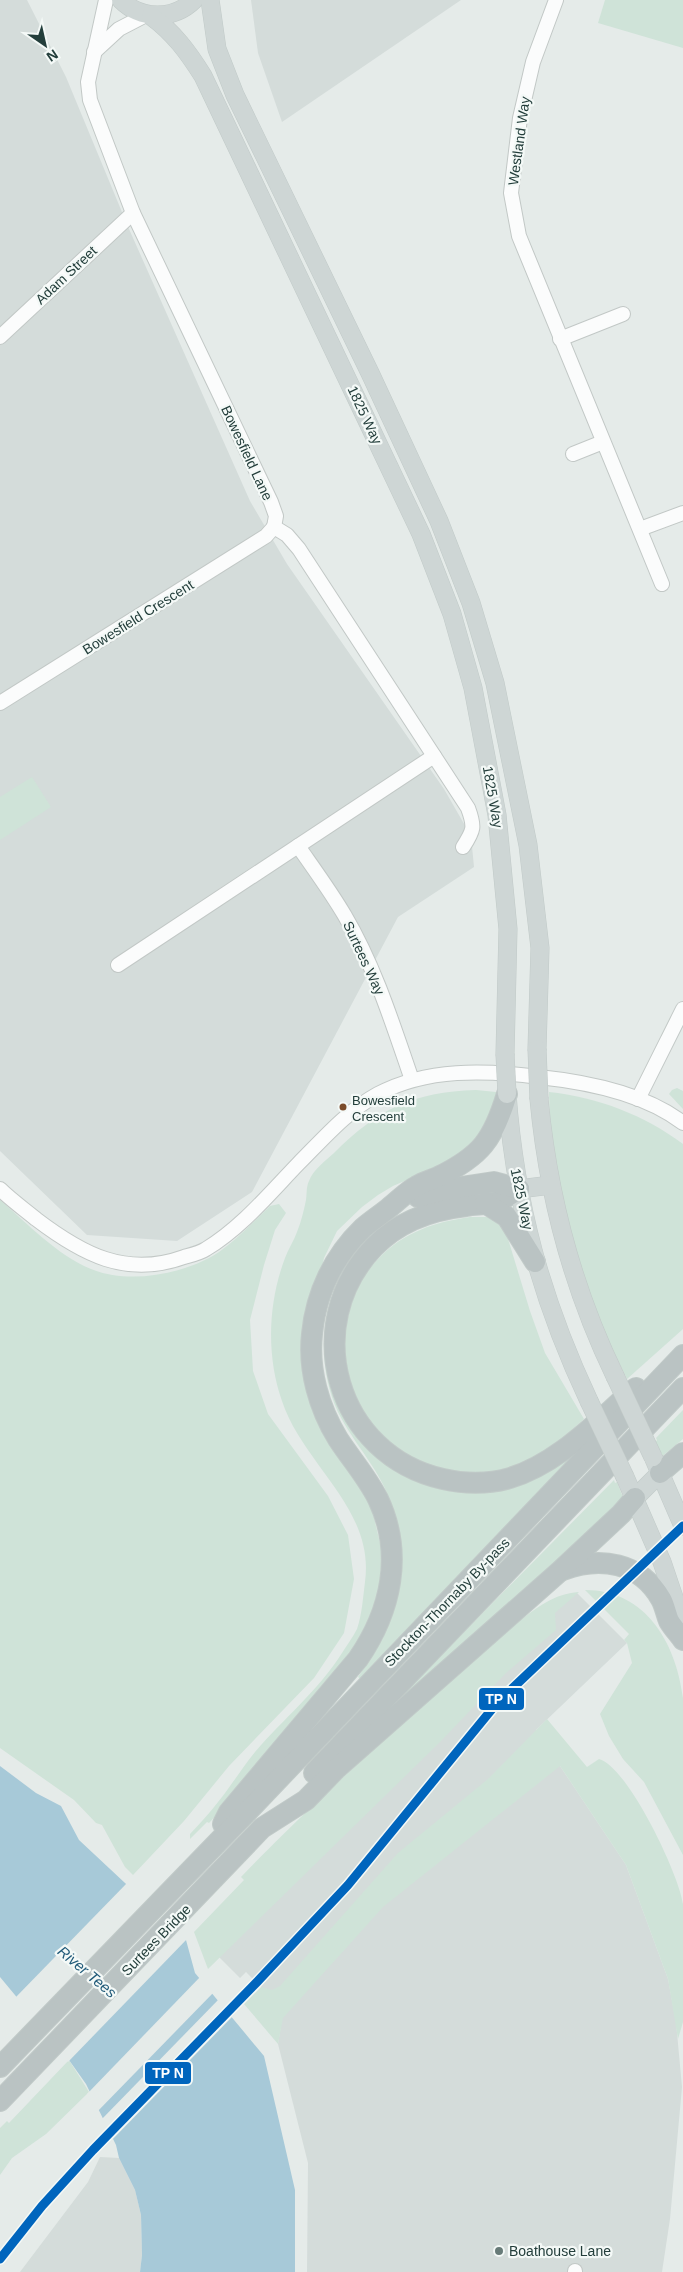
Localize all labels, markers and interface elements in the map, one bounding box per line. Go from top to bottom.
north arrow [20,20,70,70]
text: N [44,46,61,65]
street label: Westland Way [505,96,533,186]
street label: Adam Street [32,243,100,307]
street label: 1825 Way [345,383,385,447]
street label: Bowesfield Lane [218,403,276,503]
street label: Bowesfield Crescent [80,576,196,658]
street label: 1825 Way [480,765,506,829]
street label: Surtees Way [340,919,388,997]
place label: Bowesfield Crescent [352,1093,415,1124]
marker: Bowesfield Crescent [338,1102,348,1112]
street label: 1825 Way [508,1167,536,1231]
street label: Stockton-Thornaby By-pass [381,1534,513,1670]
line badge: TP N [478,1687,525,1711]
text: TP N [485,1691,517,1707]
street label: Surtees Bridge [118,1901,194,1979]
water label: River Tees [55,1942,120,2001]
line badge: TP N [144,2061,192,2085]
text: TP N [152,2065,184,2081]
place label: Boathouse Lane [509,2243,611,2259]
marker: Boathouse Lane [493,2245,505,2257]

